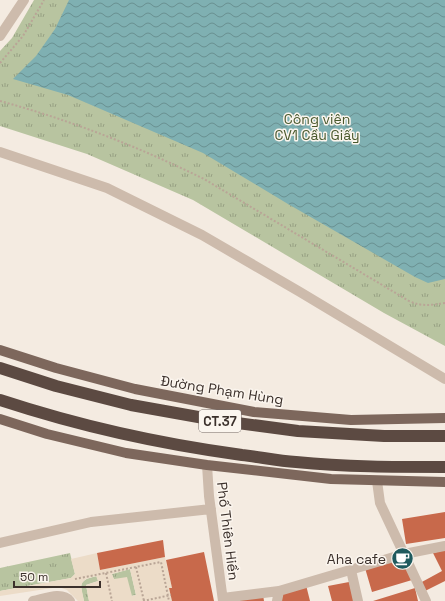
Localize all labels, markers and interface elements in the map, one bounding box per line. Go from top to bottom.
park label: Công viên CV1 Cầu Giấy [274,110,360,144]
street label: Đường Phạm Hùng [159,371,285,409]
road number: CT.37 [199,410,241,432]
street label: Phố Thiên Hiền [213,481,243,581]
cafe icon: Aha cafe [389,546,415,572]
place label: Aha cafe [327,550,386,568]
scale bar [14,563,100,589]
text: 50 m [20,569,48,585]

